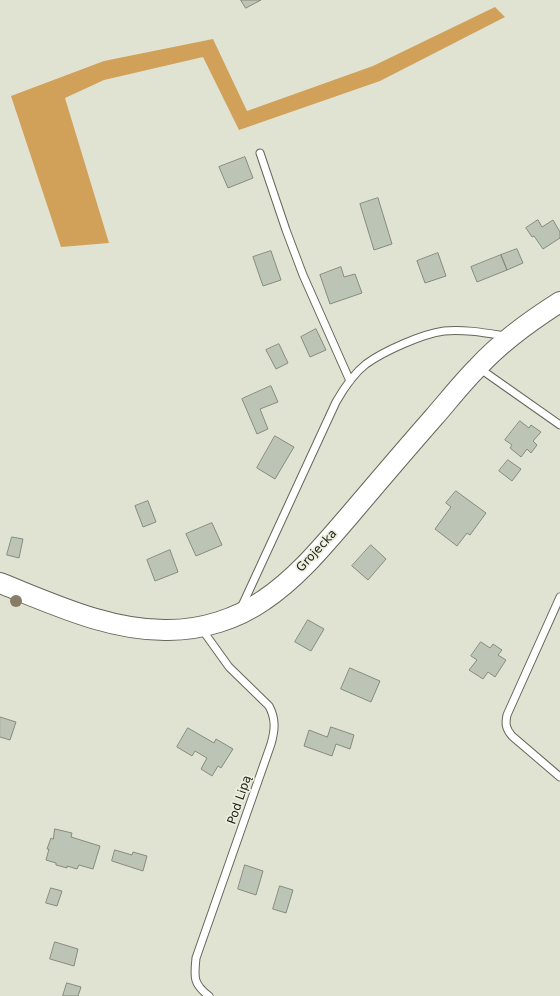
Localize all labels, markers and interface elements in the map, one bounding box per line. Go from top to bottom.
street label: Grojecka [294,527,340,575]
street label: Pod Lipą [225,774,255,826]

